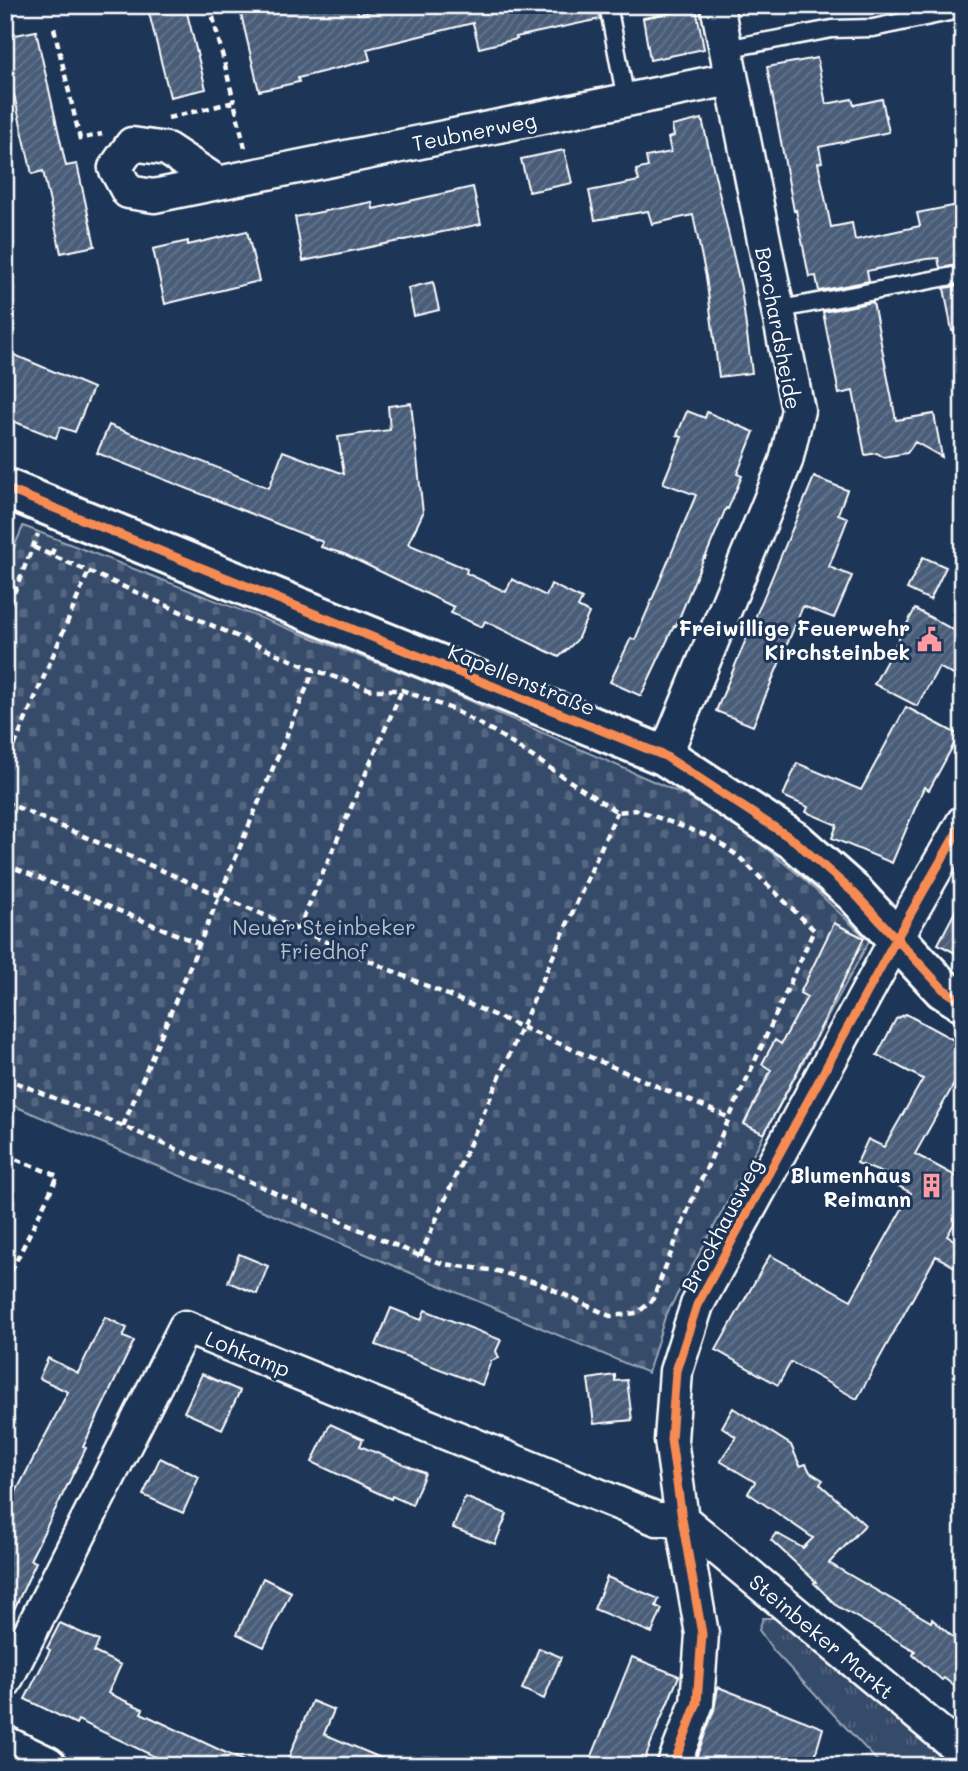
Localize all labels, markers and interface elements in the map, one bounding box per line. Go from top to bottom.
street label: Teubnerweg [409,106,539,156]
street label: Borchardsheide [750,244,808,412]
place label: Freiwillige Feuerwehr Kirchsteinbek [678,614,910,665]
public building icon: Freiwillige Feuerwehr Kirchsteinbek [916,625,944,653]
street label: Kapellenstraße [444,637,600,721]
park label: Neuer Steinbeker Friedhof [232,913,416,964]
street label: Brockhausweg [674,1153,768,1297]
place label: Blumenhaus Reimann [790,1161,911,1212]
building icon: Blumenhaus Reimann [917,1172,945,1200]
street label: Lohkamp [202,1324,294,1382]
street label: Steinbeker Markt [744,1568,900,1704]

